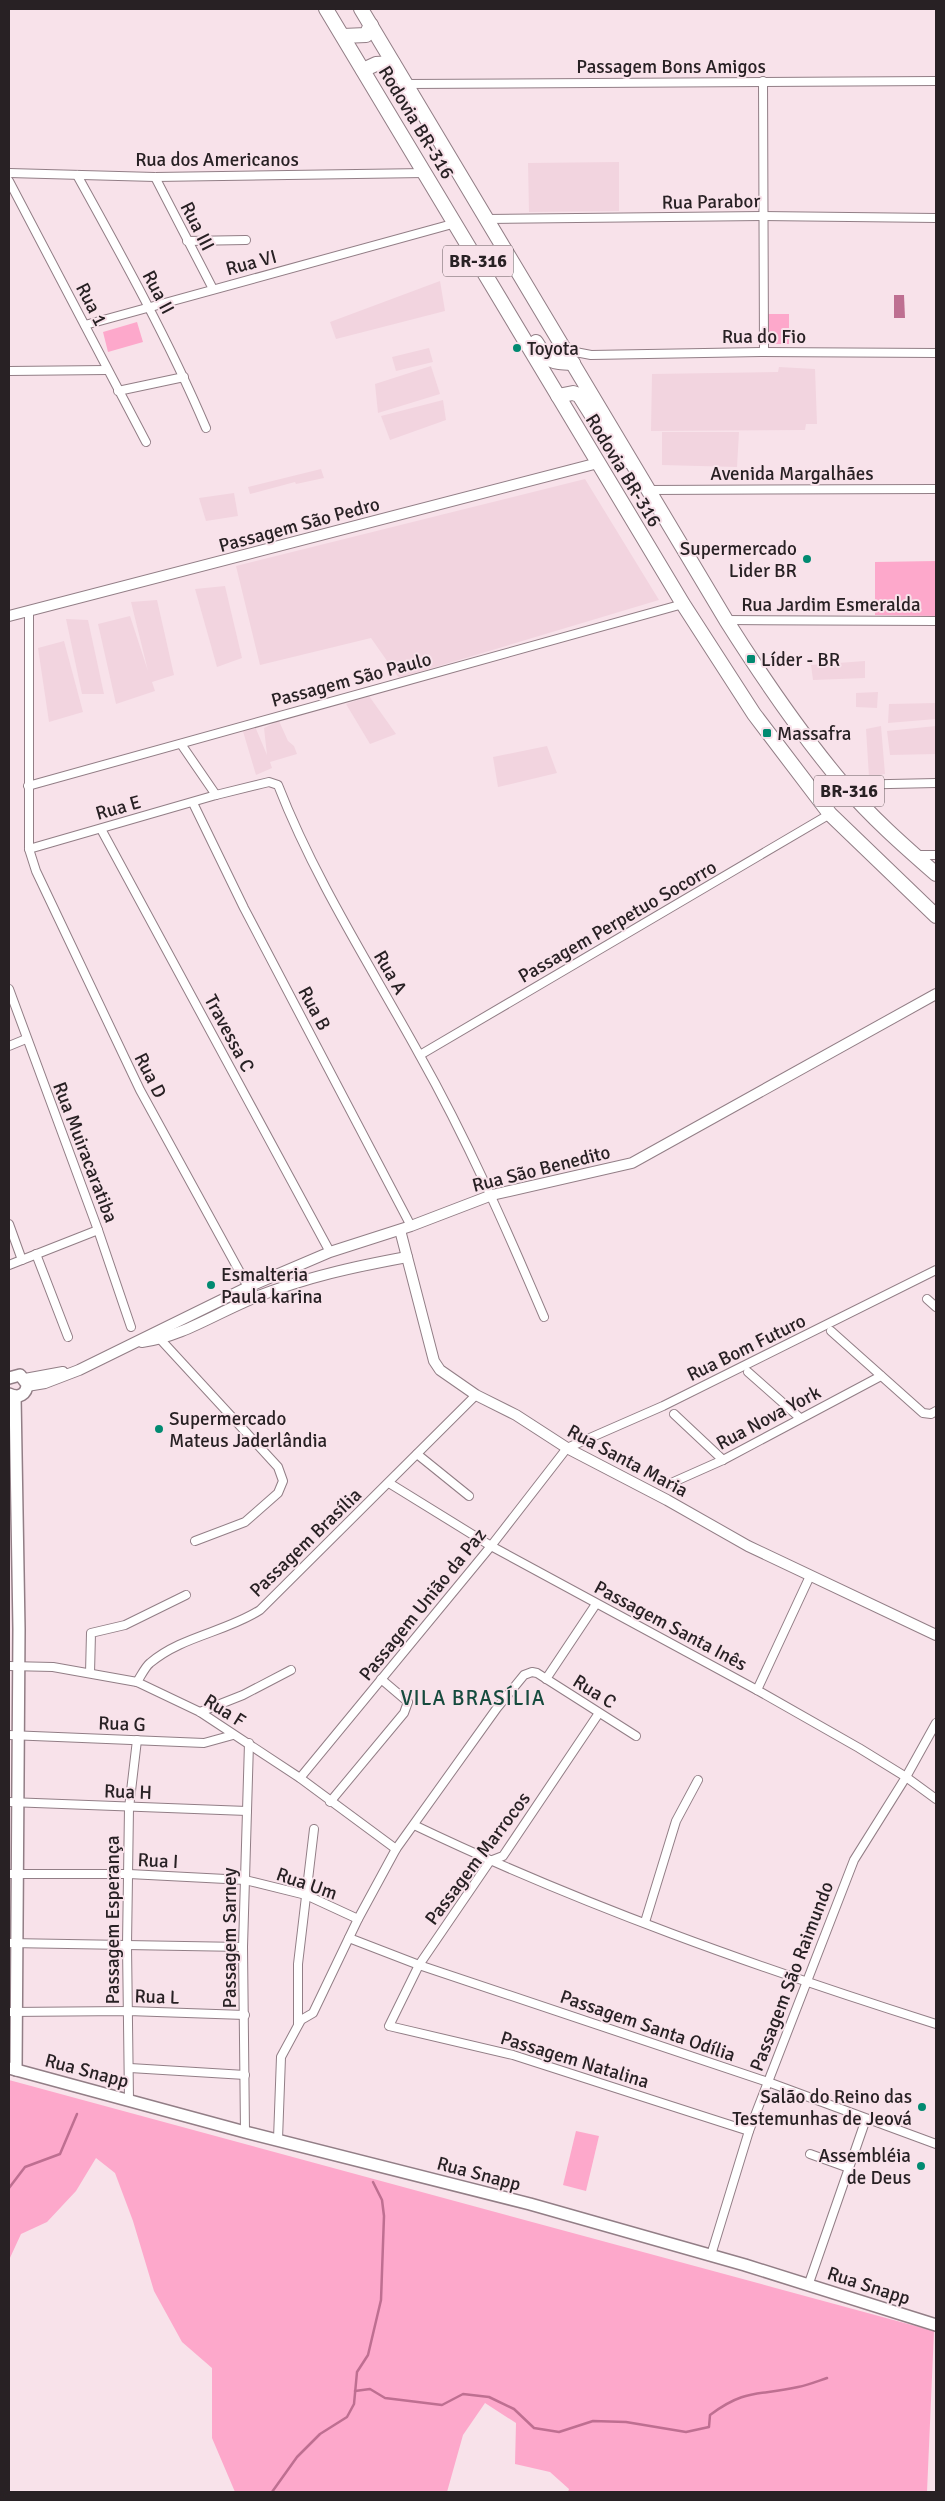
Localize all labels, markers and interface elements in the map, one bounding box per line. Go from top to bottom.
street label: Passagem Bons Amigos [576,55,766,79]
street label: Rodovia BR-316 [373,61,459,184]
street label: Rua dos Americanos [135,148,299,172]
street label: Rua Parabor [662,189,761,215]
street label: Rua III [175,198,220,255]
street label: Rua VI [223,245,279,281]
road number: BR-316 [443,246,513,276]
street label: Rua II [137,266,180,319]
street label: Rua 1 [70,279,112,330]
street label: Rua do Fio [722,325,806,349]
place label: Toyota [527,337,579,361]
marker: Toyota [511,342,523,354]
street label: Rodovia BR-316 [580,409,666,532]
street label: Avenida Margalhães [710,462,874,486]
street label: Passagem São Pedro [216,492,382,558]
place label: Supermercado Lider BR [680,537,797,583]
marker: Supermercado Lider BR [801,553,813,565]
street label: Rua Jardim Esmeralda [741,593,921,617]
street label: Passagem São Paulo [269,647,434,713]
place label: Líder - BR [761,648,840,672]
marker: Líder - BR [745,653,757,665]
place label: Massafra [777,722,851,746]
marker: Massafra [761,727,773,739]
road number: BR-316 [814,776,884,806]
street label: Rua E [93,790,144,826]
street label: Passagem Perpetuo Socorro [514,855,721,989]
street label: Rua A [368,946,412,999]
street label: Rua B [293,982,336,1035]
street label: Travessa C [199,991,260,1076]
street label: Rua D [129,1049,172,1102]
street label: Rua Muiracaratiba [47,1079,123,1226]
street label: Rua São Benedito [470,1140,613,1198]
place label: Esmalteria Paula karina [221,1263,322,1309]
marker: Esmalteria Paula karina [205,1279,217,1291]
street label: Rua Bom Futuro [683,1309,810,1387]
street label: Rua Nova York [712,1380,825,1455]
place label: Supermercado Mateus Jaderlândia [169,1407,327,1453]
street label: Rua Santa Maria [563,1419,692,1503]
marker: Supermercado Mateus Jaderlândia [153,1423,165,1435]
street label: Passagem Brasília [245,1483,367,1602]
street label: Passagem União da Paz [354,1524,492,1686]
street label: Passagem Santa Inês [590,1575,751,1676]
street label: Rua C [568,1669,621,1714]
district label: VILA BRASÍLIA [400,1685,546,1711]
street label: Rua F [199,1689,250,1733]
street label: Rua G [98,1711,146,1737]
street label: Rua H [104,1779,152,1805]
street label: Passagem Marrocos [420,1787,536,1930]
street label: Passagem Esperança [101,1835,125,2005]
street label: Rua I [137,1848,179,1874]
street label: Rua Um [273,1862,340,1906]
street label: Passagem Sarney [218,1868,242,2008]
street label: Passagem São Raimundo [745,1878,839,2075]
street label: Rua L [134,1984,180,2010]
street label: Passagem Santa Odília [557,1985,739,2067]
street label: Passagem Natalina [497,2026,652,2094]
street label: Rua Snapp [42,2048,131,2094]
place label: Salão do Reino das Testemunhas de Jeová [732,2085,912,2131]
marker: Salão do Reino das Testemunhas de Jeová [916,2101,928,2113]
place label: Assembléia de Deus [818,2144,911,2190]
street label: Rua Snapp [434,2151,523,2197]
marker: Assembléia de Deus [915,2160,927,2172]
street label: Rua Snapp [824,2261,913,2311]

